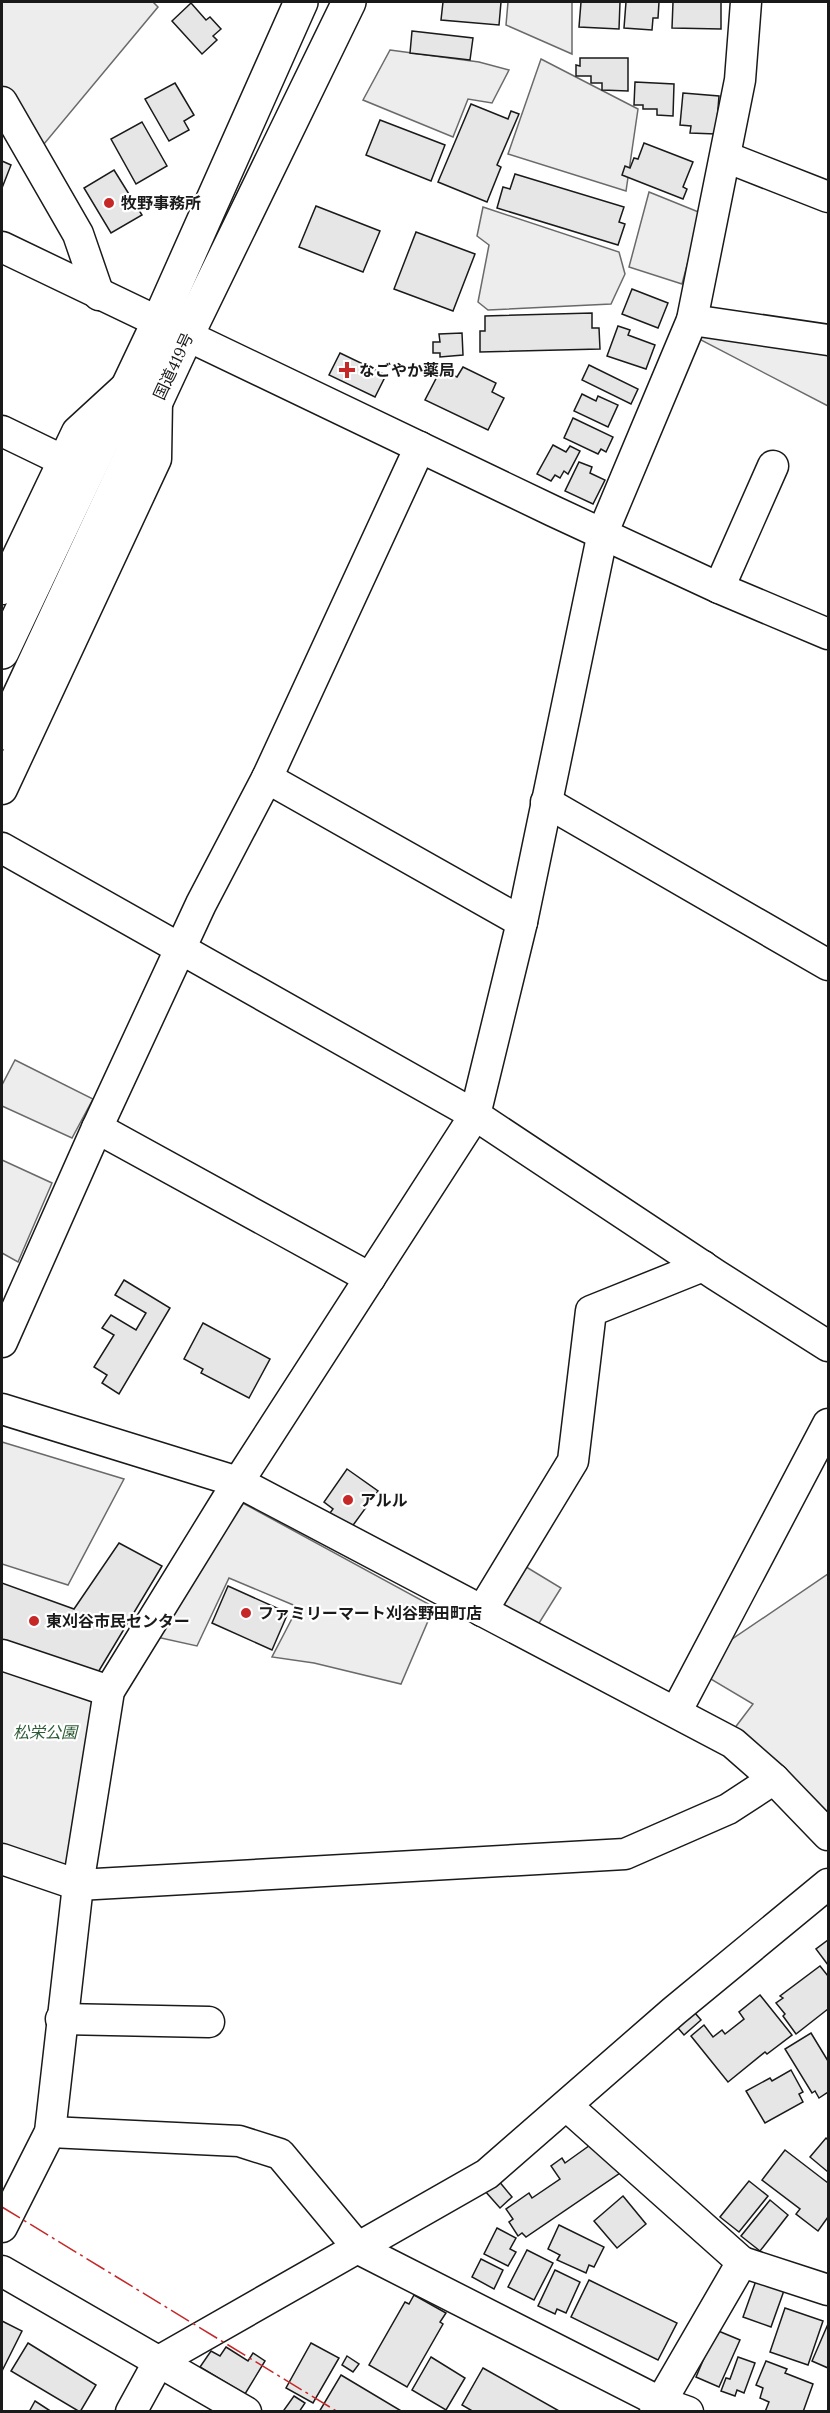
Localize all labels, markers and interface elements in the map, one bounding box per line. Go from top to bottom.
place label: 牧野事務所 [121,193,201,213]
marker: 牧野事務所 [102,196,116,210]
street label: 国道419号 [149,329,197,403]
place label: なごやか薬局 [359,360,455,380]
marker: なごやか薬局 [340,363,354,377]
place label: アルル [360,1490,408,1510]
marker: アルル [341,1493,355,1507]
place label: ファミリーマート刈谷野田町店 [258,1603,482,1623]
marker: ファミリーマート刈谷野田町店 [239,1606,253,1620]
place label: 東刈谷市民センター [46,1611,190,1631]
marker: 東刈谷市民センター [27,1614,41,1628]
park label: 松栄公園 [13,1722,79,1742]

